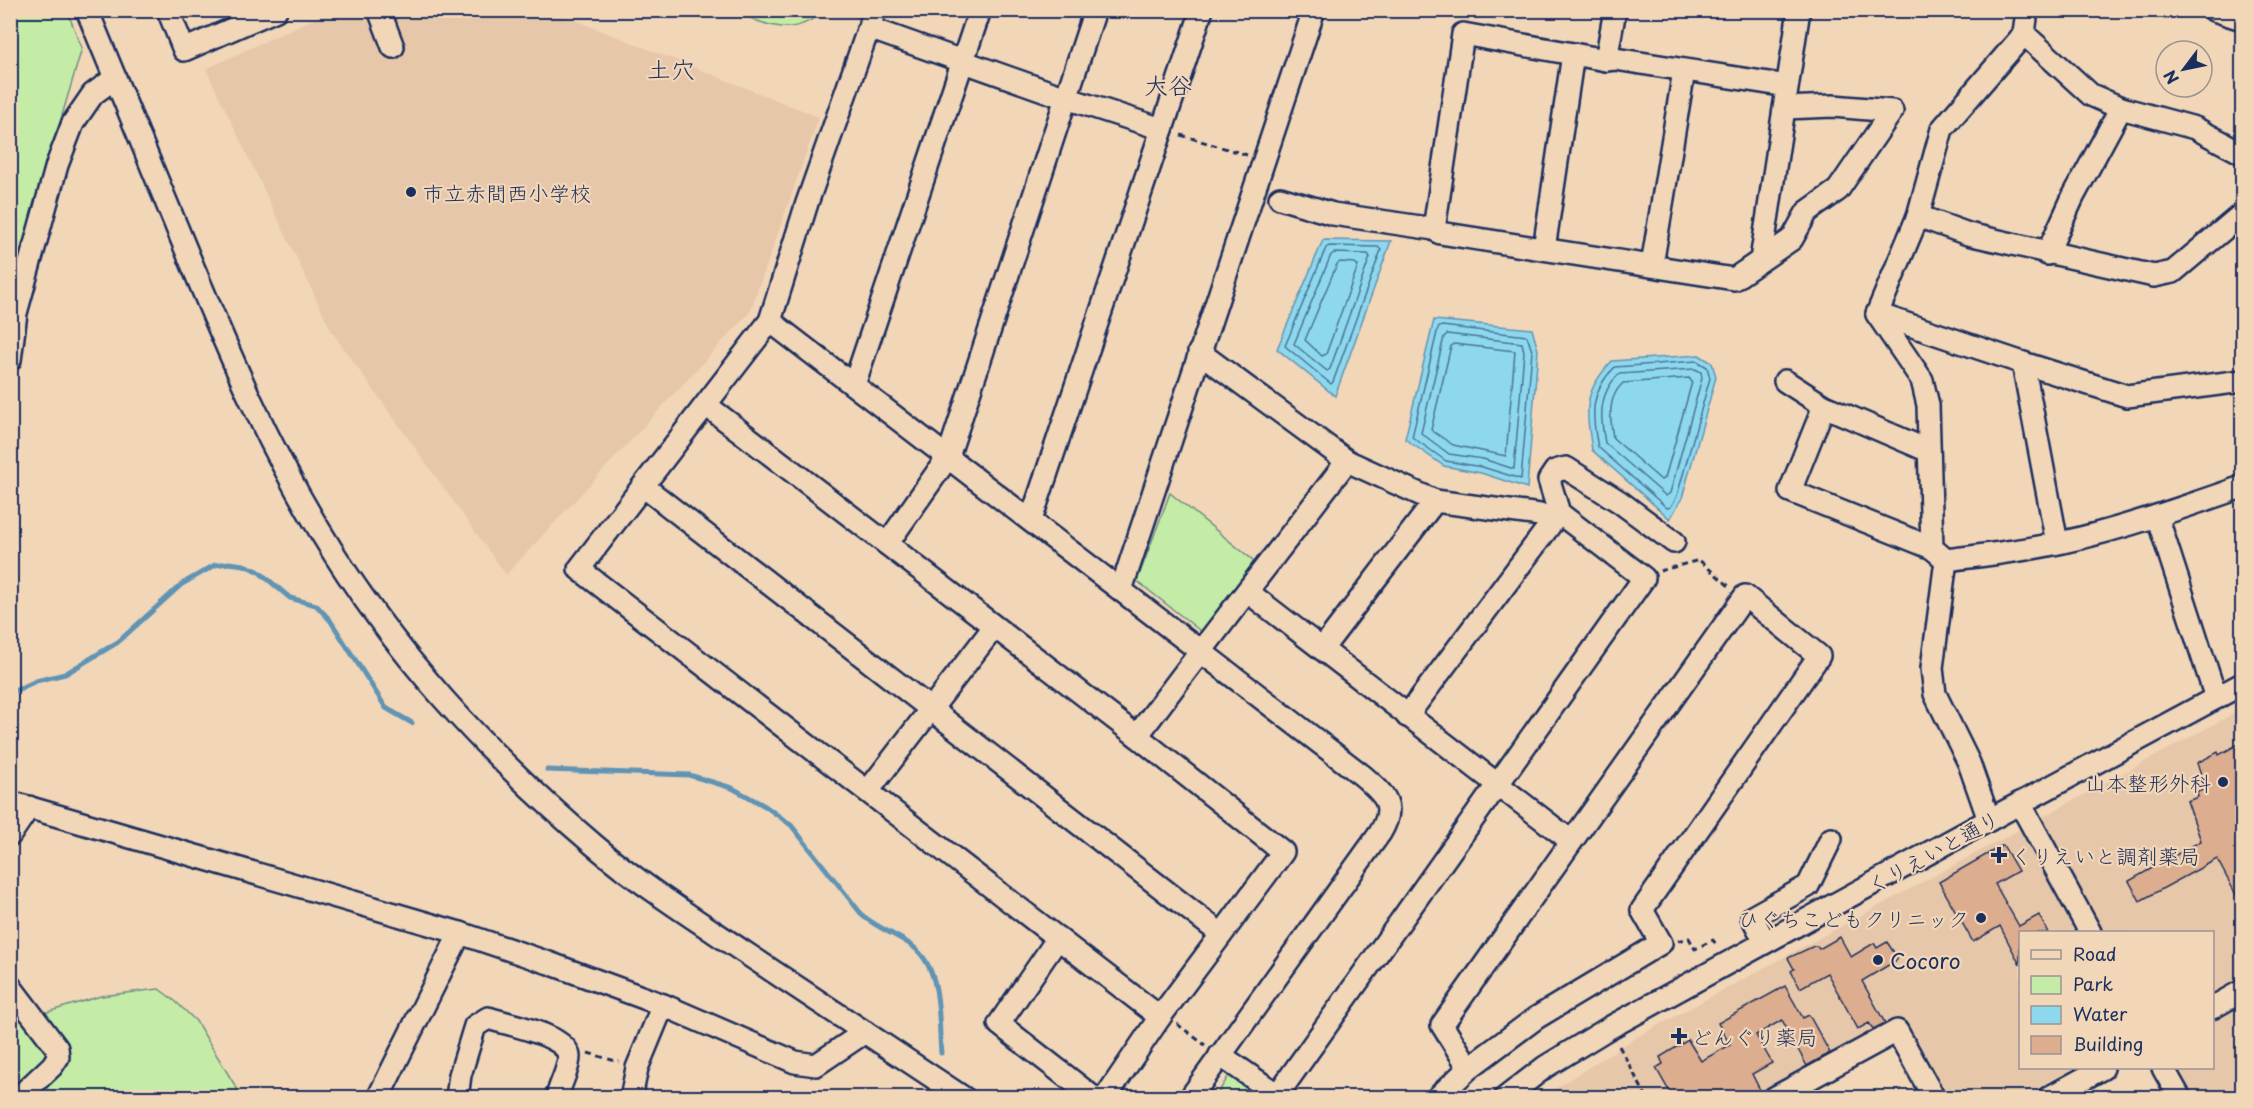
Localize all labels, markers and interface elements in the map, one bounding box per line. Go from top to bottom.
north arrow [2154,39,2214,99]
district label: 土穴 [647,50,695,86]
district label: 大谷 [1144,66,1192,102]
text: N [2157,66,2184,89]
place label: 市立赤間西小学校 [423,176,591,208]
marker: 市立赤間西小学校 [404,185,418,199]
place label: 山本整形外科 [2085,766,2211,798]
marker: 山本整形外科 [2216,775,2230,789]
street label: くりえいと通り [1861,801,2005,901]
place label: くりえいと調剤薬局 [2011,839,2200,871]
marker: くりえいと調剤薬局 [1992,848,2006,862]
place label: ひぐちこどもクリニック [1738,902,1969,934]
marker: ひぐちこどもクリニック [1974,911,1988,925]
legend [2019,931,2214,1069]
text: Road [2073,940,2117,967]
place label: Cocoro [1890,944,1961,976]
marker: Cocoro [1871,953,1885,967]
text: Park [2073,970,2113,997]
text: Water [2073,1000,2128,1027]
place label: どんぐり薬局 [1691,1020,1817,1052]
marker: どんぐり薬局 [1672,1029,1686,1043]
text: Building [2073,1030,2143,1057]

